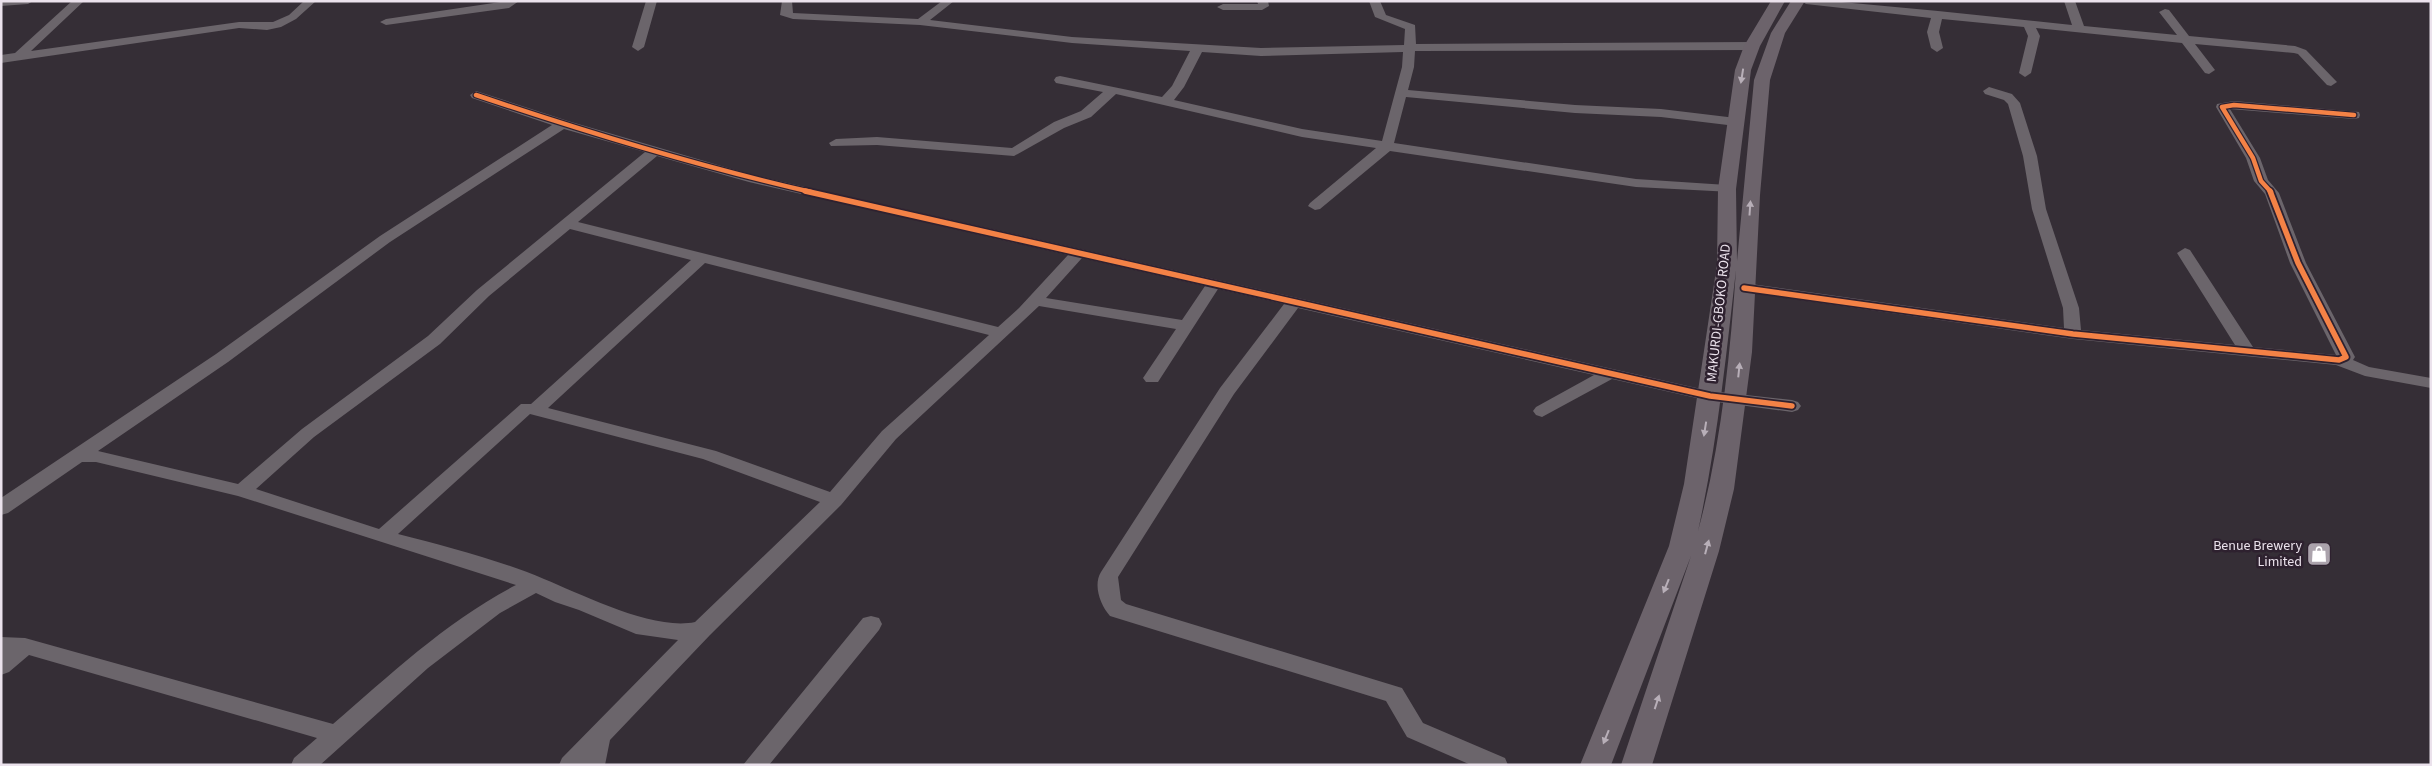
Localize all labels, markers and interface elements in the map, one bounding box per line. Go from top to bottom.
one-way arrow [1738,69,1746,85]
one-way arrow [1746,200,1754,216]
street label: MAKURDI-GBOKO ROAD [1702,243,1736,383]
one-way arrow [1735,362,1743,378]
one-way arrow [1701,421,1709,437]
place label: Benue Brewery Limited [2213,536,2302,572]
one-way arrow [1704,540,1712,555]
shop icon: Benue Brewery Limited [2306,541,2332,567]
one-way arrow [1662,579,1670,594]
one-way arrow [1654,694,1661,709]
one-way arrow [1602,730,1610,745]

